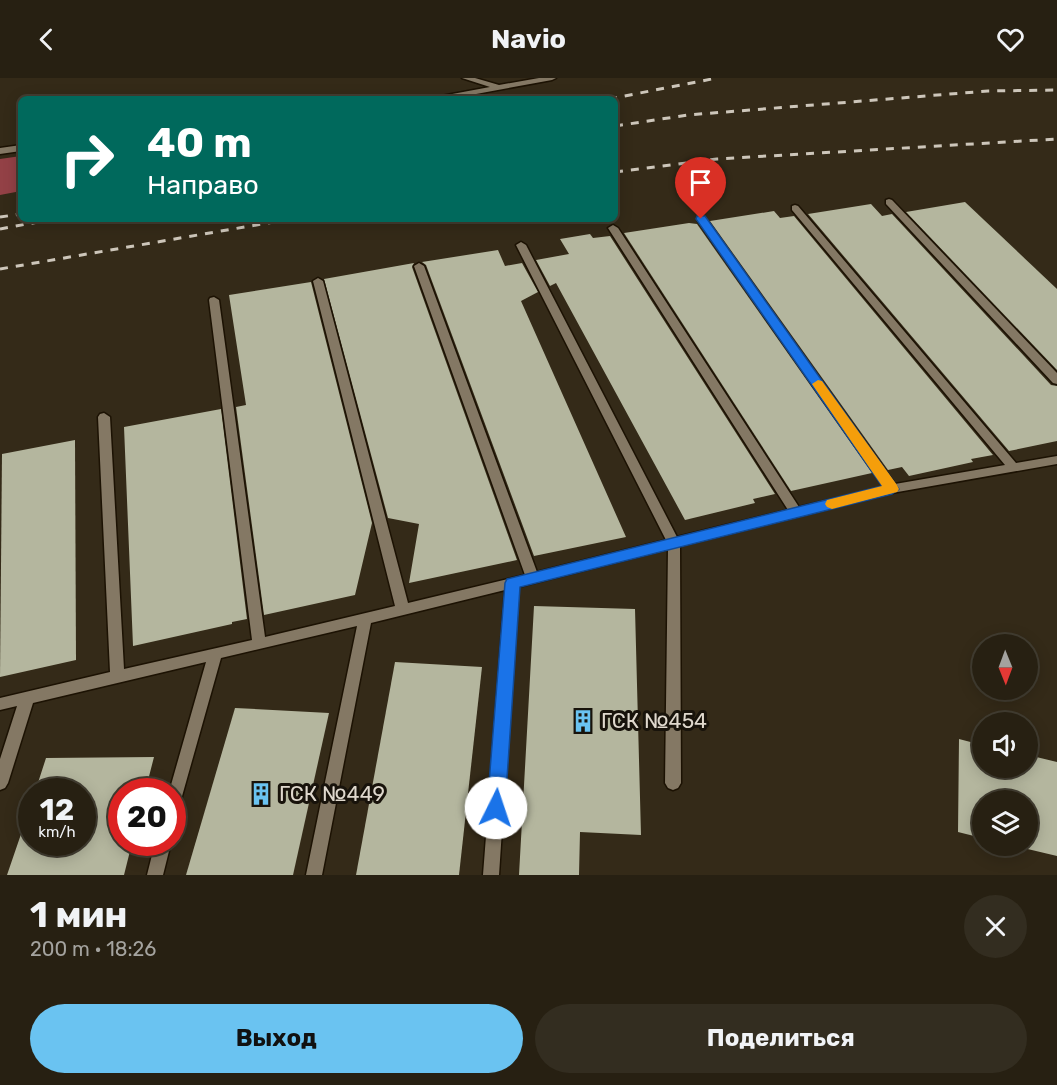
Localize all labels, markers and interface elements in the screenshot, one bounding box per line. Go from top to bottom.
icon: back [30,23,63,56]
text: Navio [491,23,566,55]
icon: heart [994,23,1027,56]
text: 40 m [147,118,252,168]
icon: right [48,120,126,198]
pin [675,157,726,219]
icon: arrive [684,166,717,199]
text: Направо [147,169,259,201]
north arrow [972,634,1038,700]
map controls [972,634,1038,856]
building icon: ГСК №454 [570,708,596,734]
place label: ГСК №454 [601,708,707,733]
button: sound [972,712,1038,778]
position arrow [464,776,528,840]
speed limit sign: 20 [108,778,186,856]
building icon: ГСК №449 [248,781,274,807]
place label: ГСК №449 [279,781,385,806]
button: layers [972,790,1038,856]
text: 12 [40,792,74,828]
text: km/h [38,823,76,841]
text: 1 мин [30,893,128,936]
button: close [964,895,1027,958]
text: 200 m · 18:26 [30,937,156,961]
button: Выход [30,1004,523,1073]
button: Поделиться [535,1004,1027,1073]

